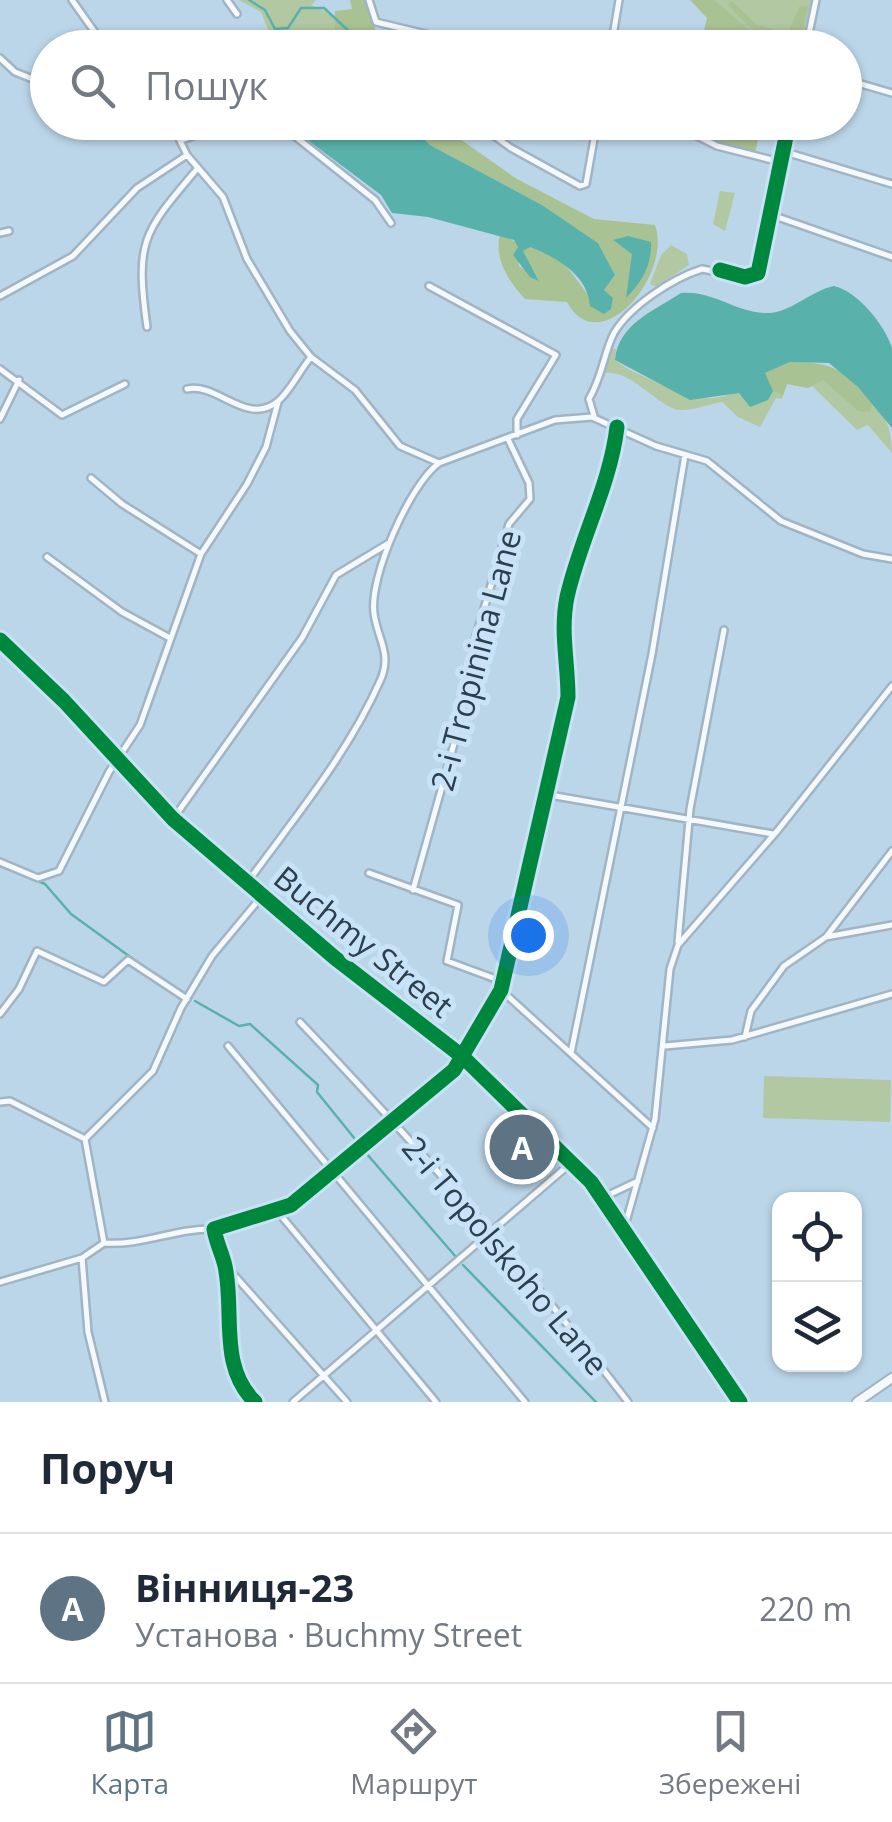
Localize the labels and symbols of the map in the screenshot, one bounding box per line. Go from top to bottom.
street label: 2-i Tropinina Lane [420,525,530,795]
street label: Buchmy Street [266,856,462,1026]
your location [503,910,554,961]
pin: A [490,1110,554,1184]
street label: 2-i Topolskoho Lane [393,1127,619,1383]

